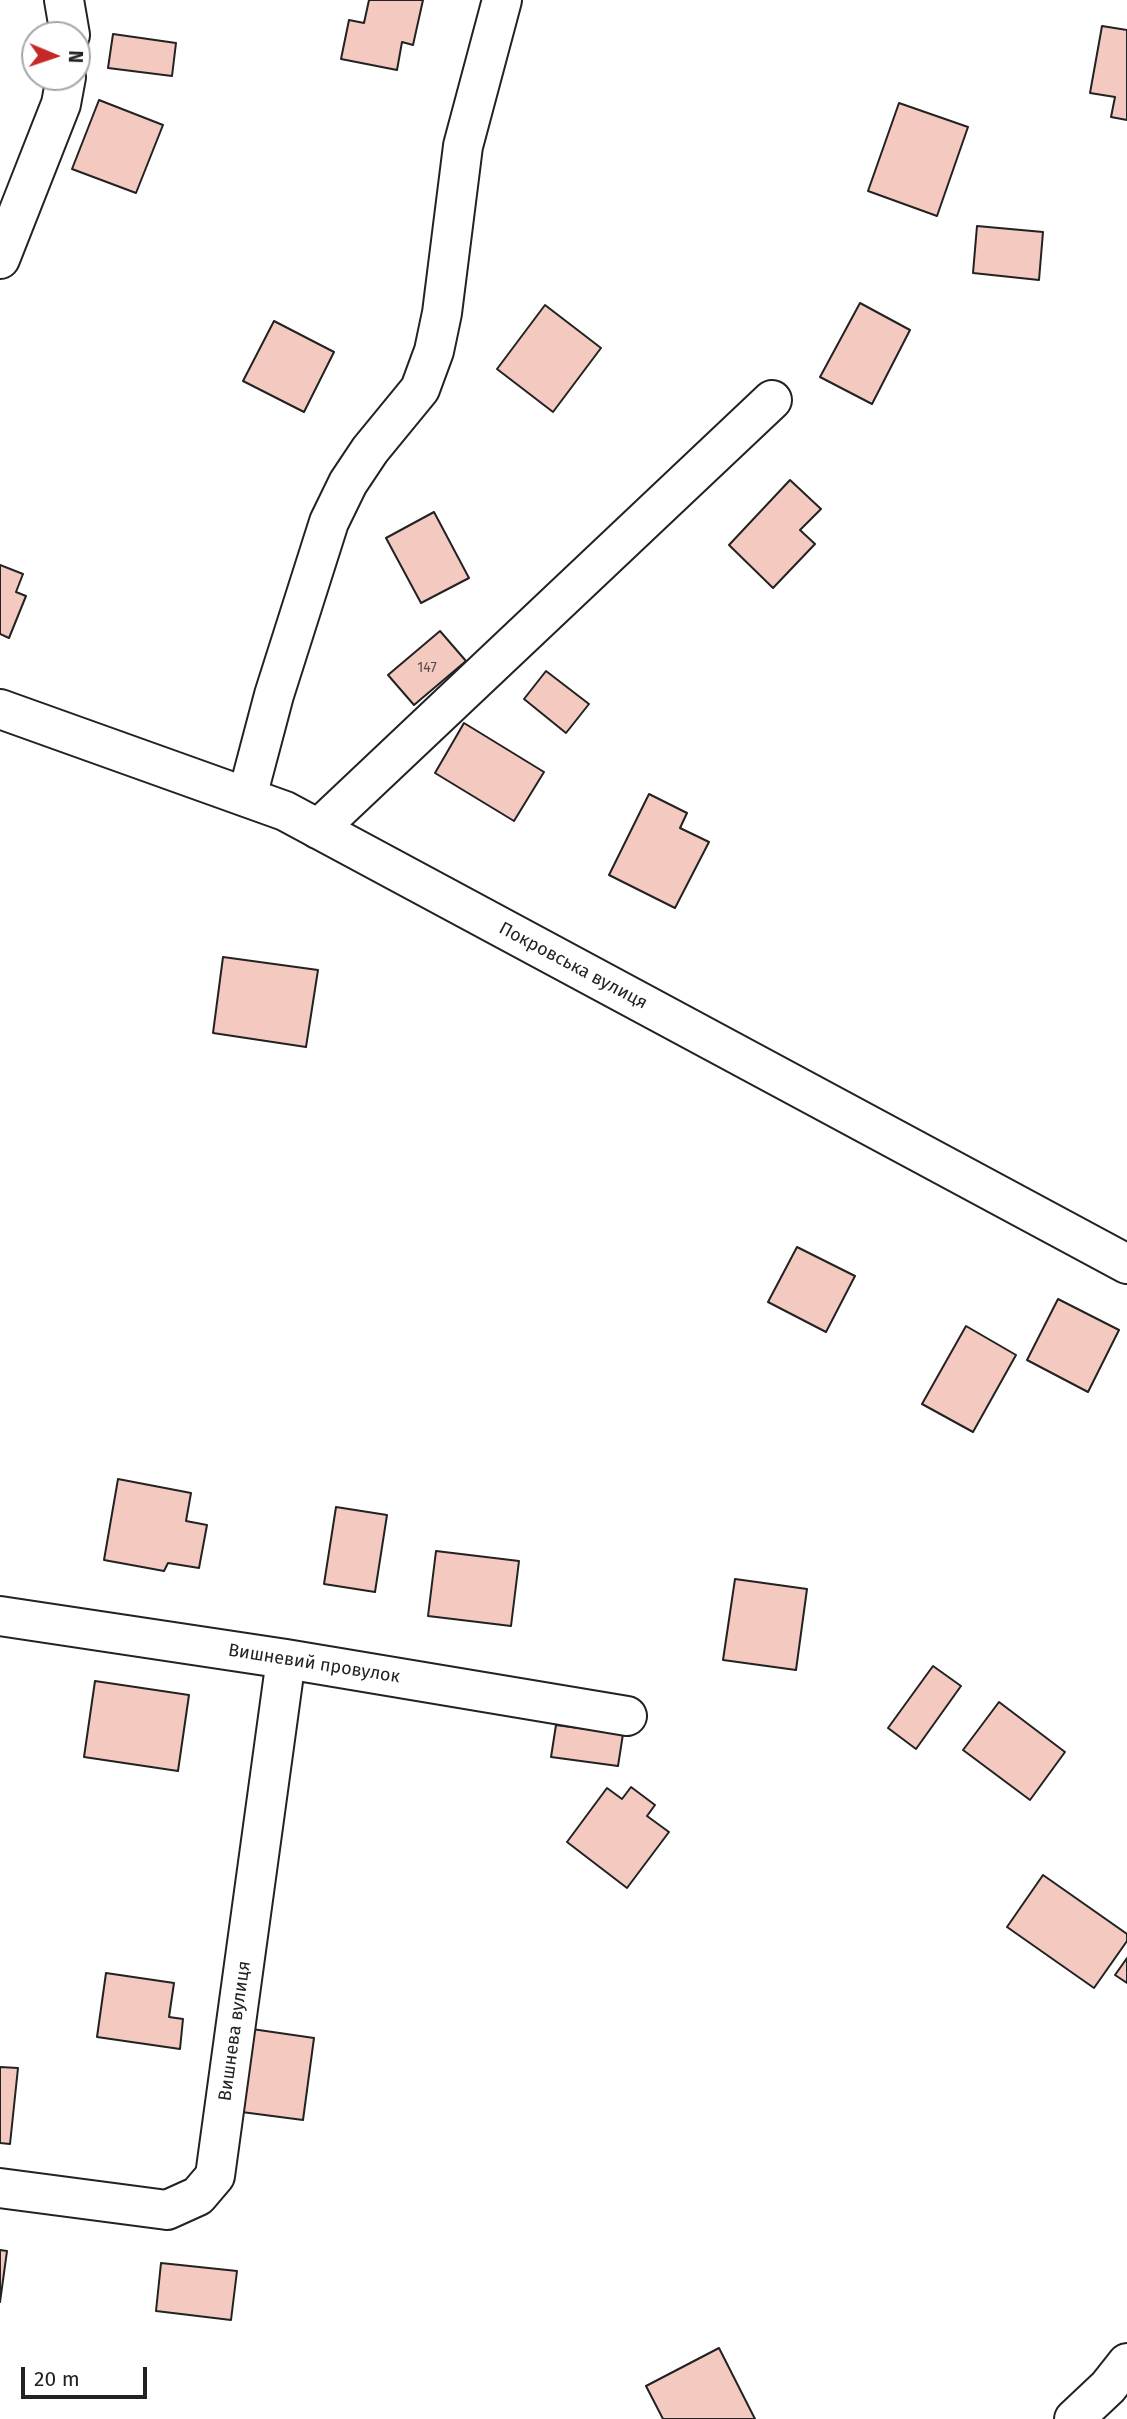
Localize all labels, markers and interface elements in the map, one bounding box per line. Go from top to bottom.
north arrow [21,21,91,91]
text: N [64,50,87,63]
house number: 147 [417,660,437,676]
street label: Покровська вулиця [495,918,651,1014]
street label: Вишневий провулок [227,1640,401,1688]
street label: Вишнева вулиця [214,1960,256,2102]
scale bar [24,2352,150,2396]
text: 20 m [34,2366,80,2392]

